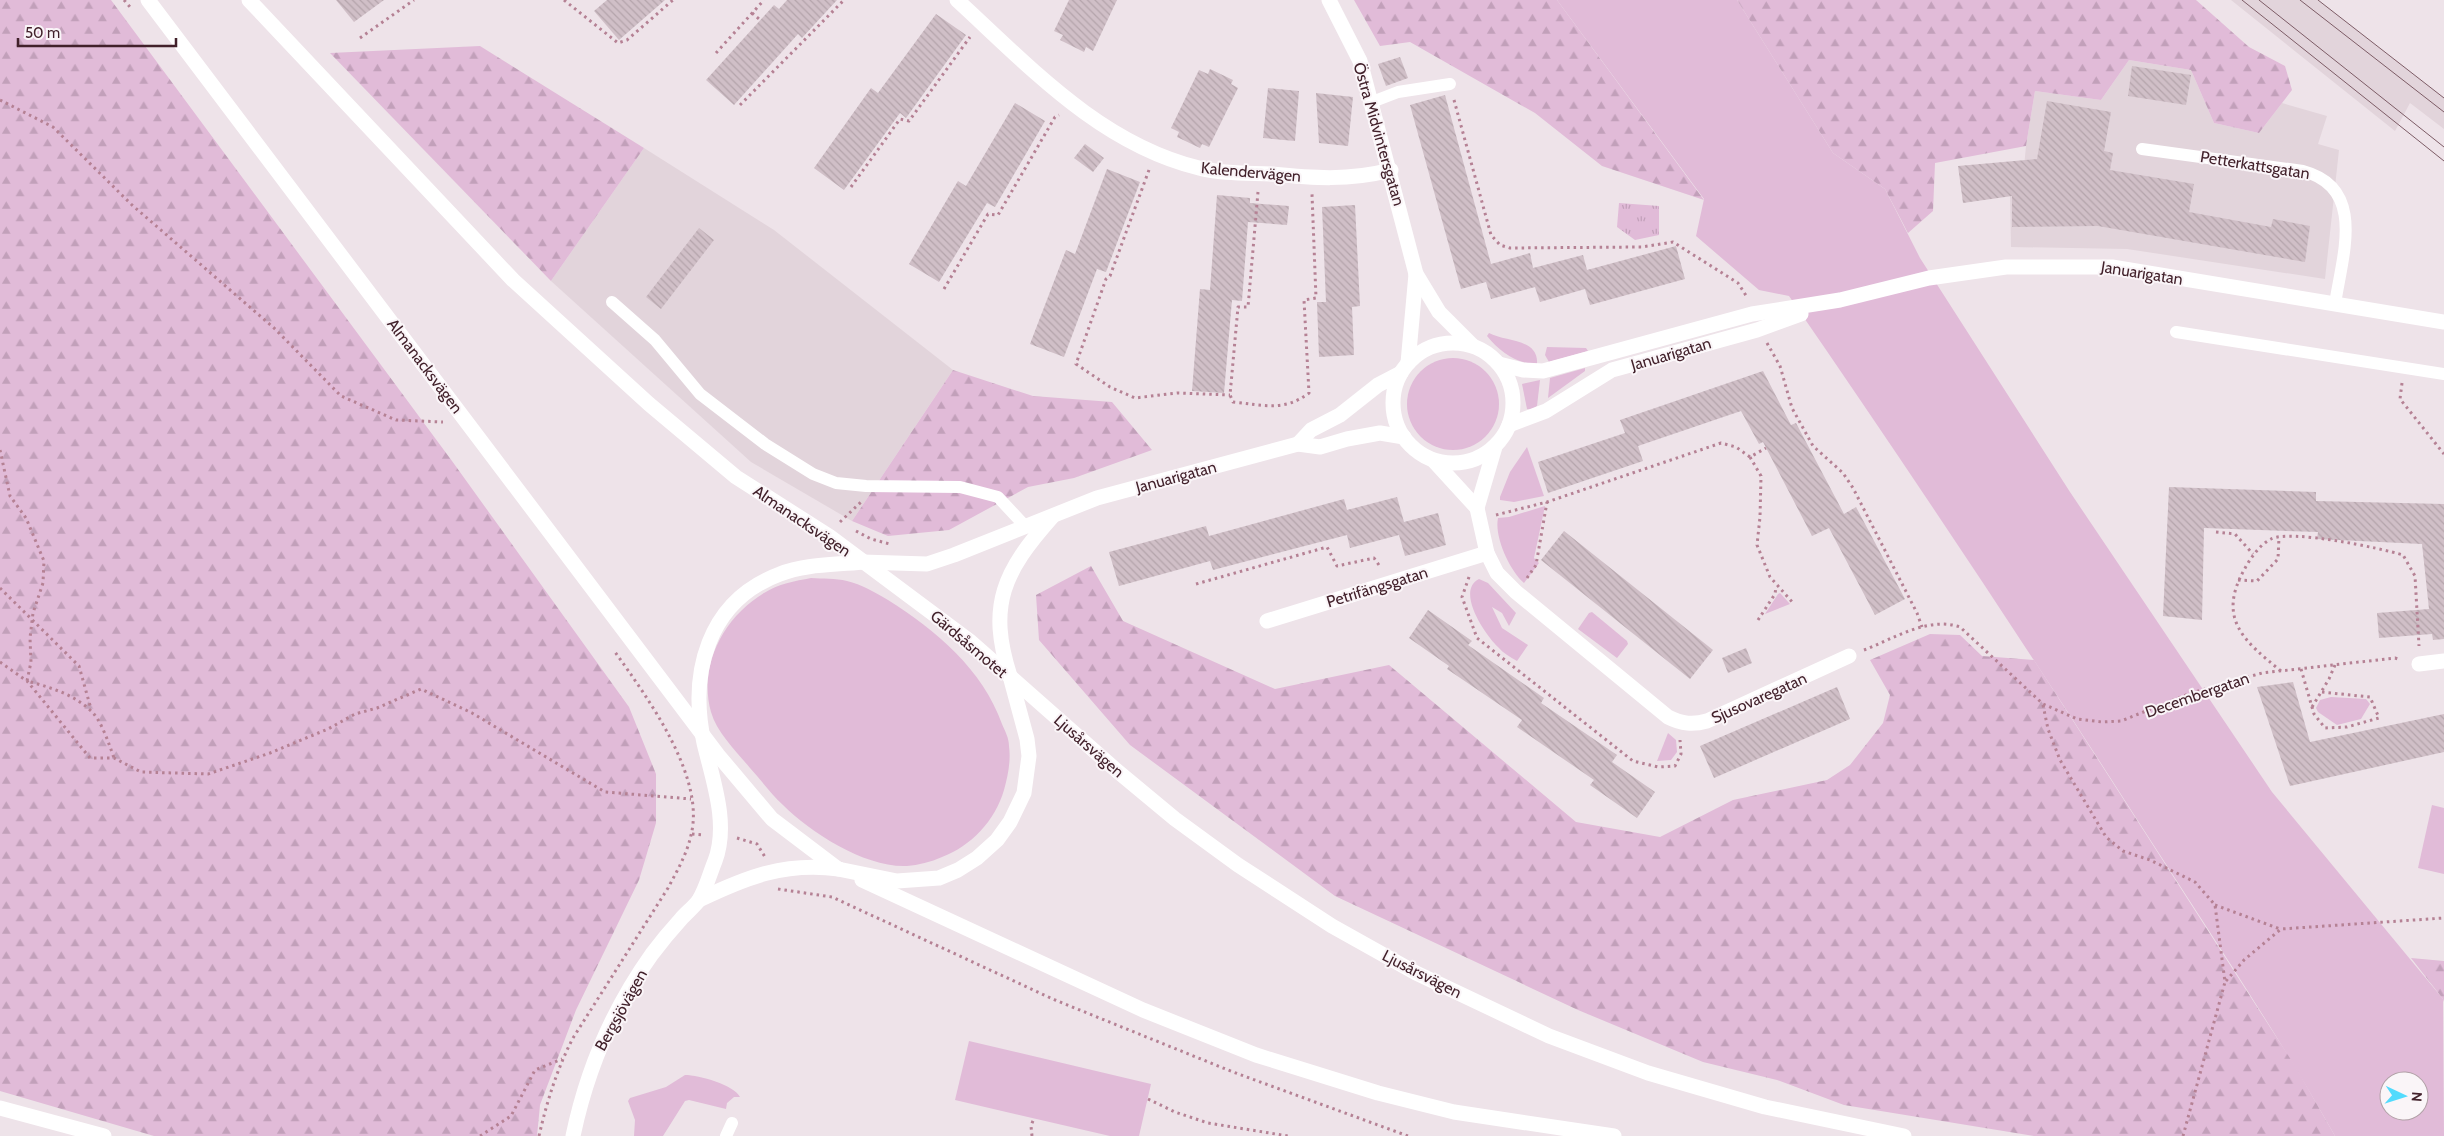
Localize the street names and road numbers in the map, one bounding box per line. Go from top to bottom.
street label: Östra Midvintersgatan [1349,60,1409,208]
street label: Petterkattsgatan [2199,147,2311,183]
street label: Kalendervägen [1200,158,1302,186]
street label: Januarigatan [2099,257,2184,289]
street label: Almanacksvägen [383,315,467,417]
street label: Januarigatan [1628,333,1713,375]
street label: Januarigatan [1133,457,1218,497]
street label: Almanacksvägen [750,481,854,561]
street label: Petrifängsgatan [1324,563,1430,611]
street label: Gärdsåsmotet [927,606,1012,682]
street label: Sjusovaregatan [1708,668,1810,727]
street label: Decembergatan [2143,668,2252,722]
street label: Ljusårsvägen [1050,711,1128,782]
street label: Ljusårsvägen [1379,946,1465,1002]
street label: Bergsjövägen [591,966,651,1054]

